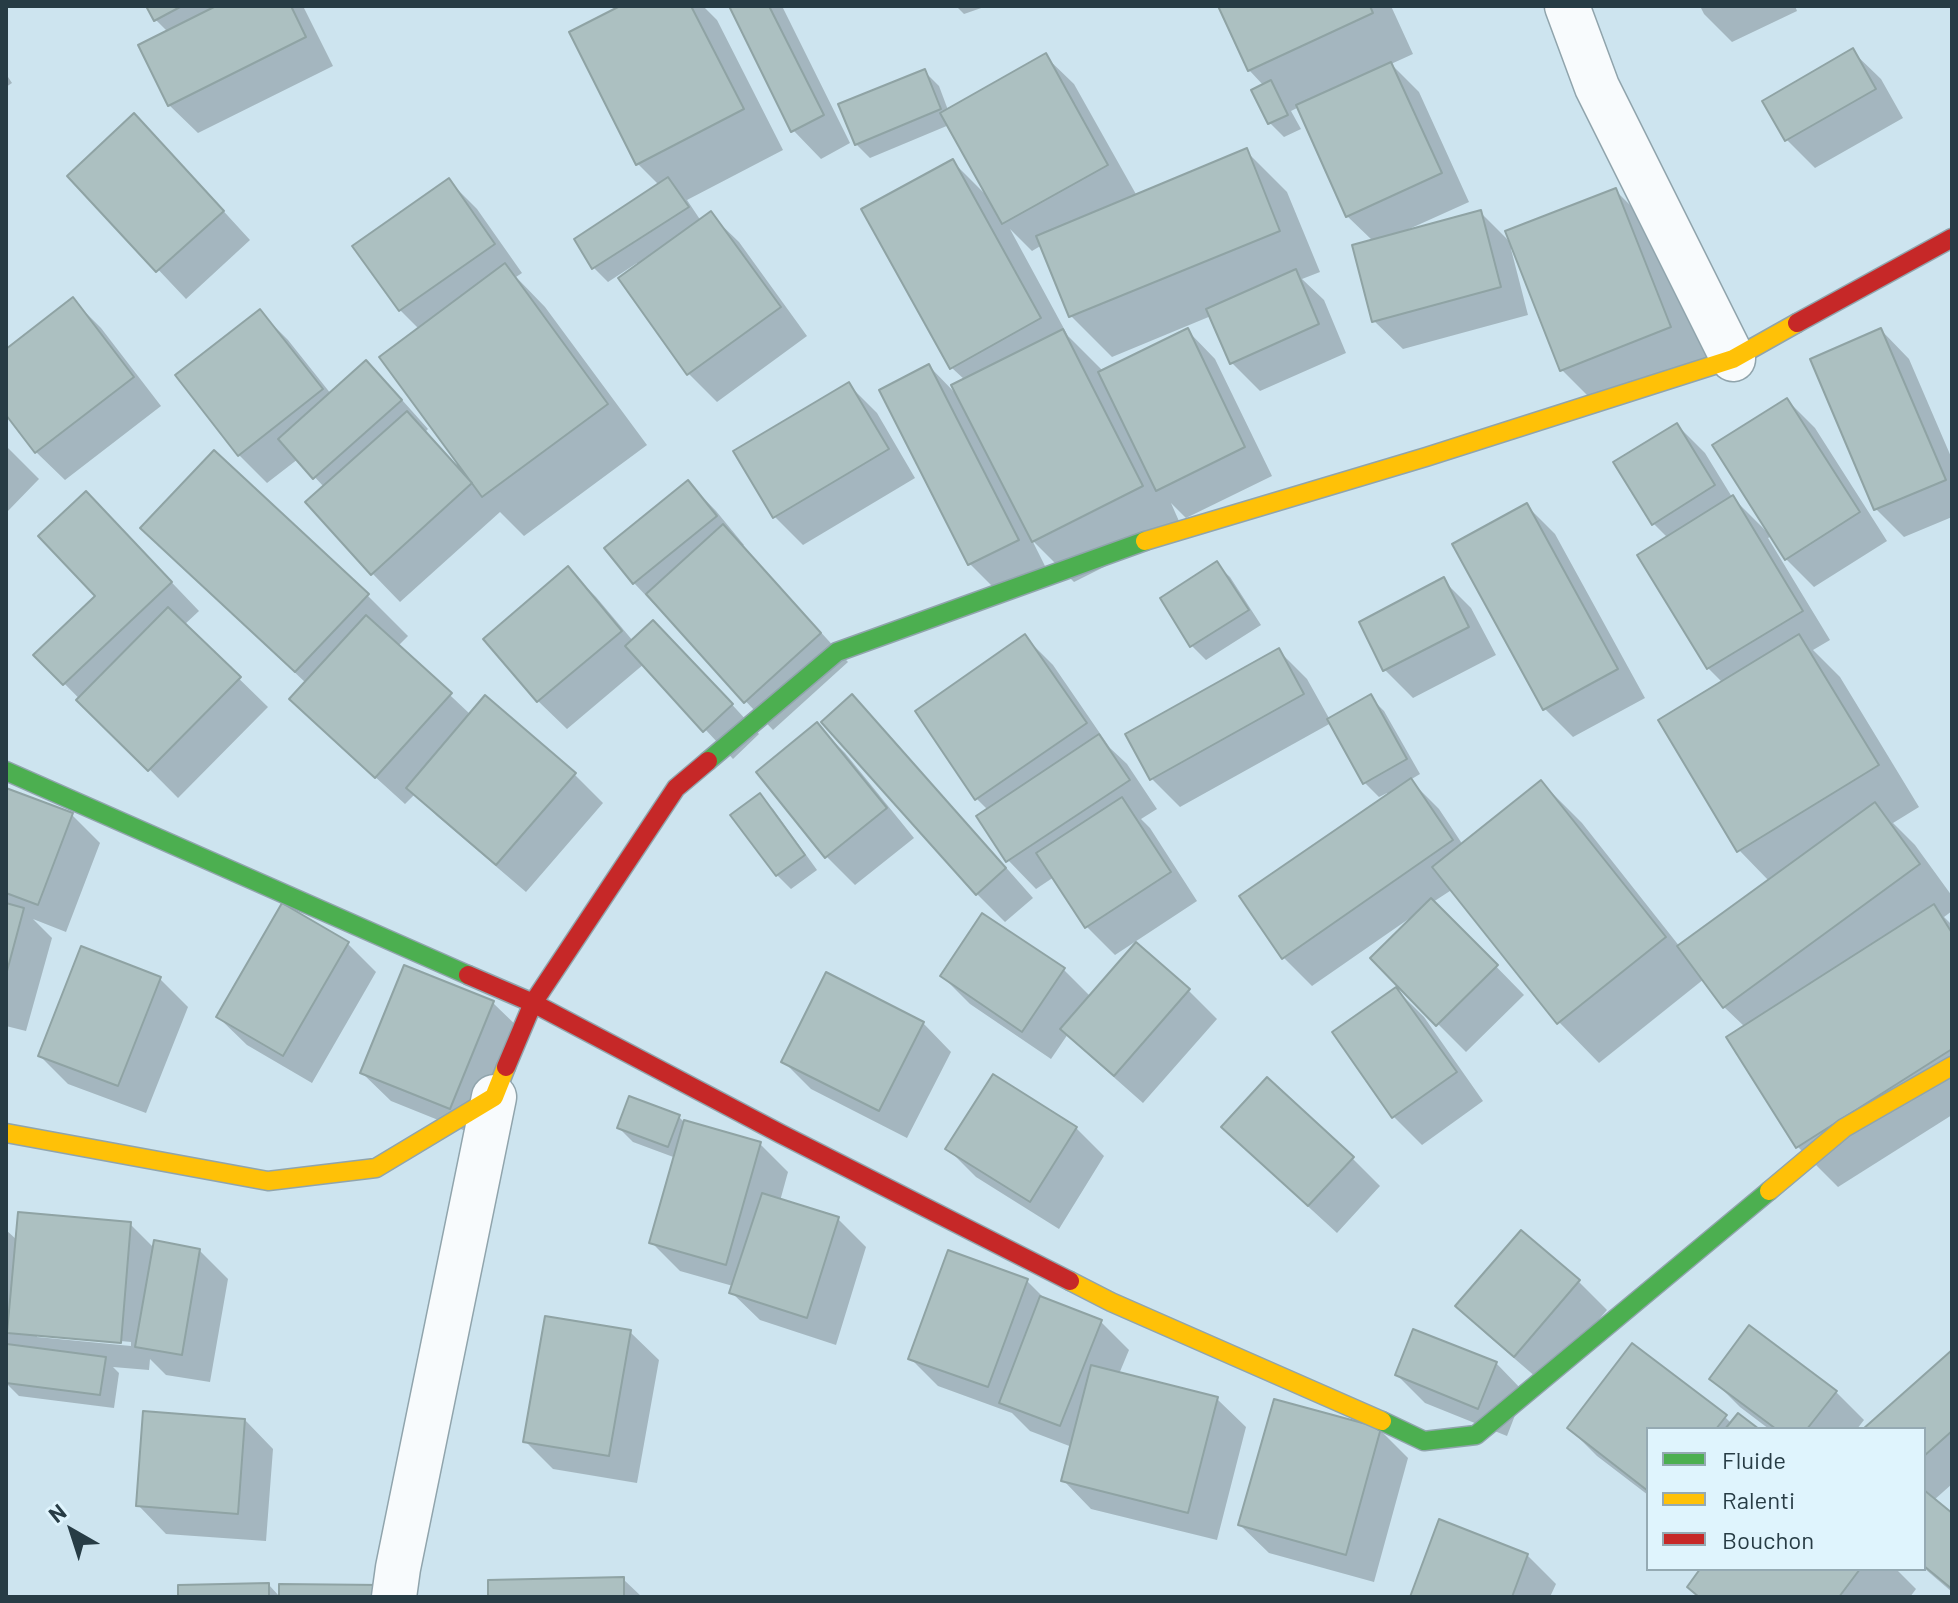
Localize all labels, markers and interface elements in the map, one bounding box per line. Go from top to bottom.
legend [1646,1427,1926,1571]
text: Fluide [1722,1445,1786,1474]
text: Ralenti [1722,1485,1795,1514]
north arrow [32,1491,112,1571]
text: N [43,1498,71,1527]
text: Bouchon [1722,1525,1814,1554]

